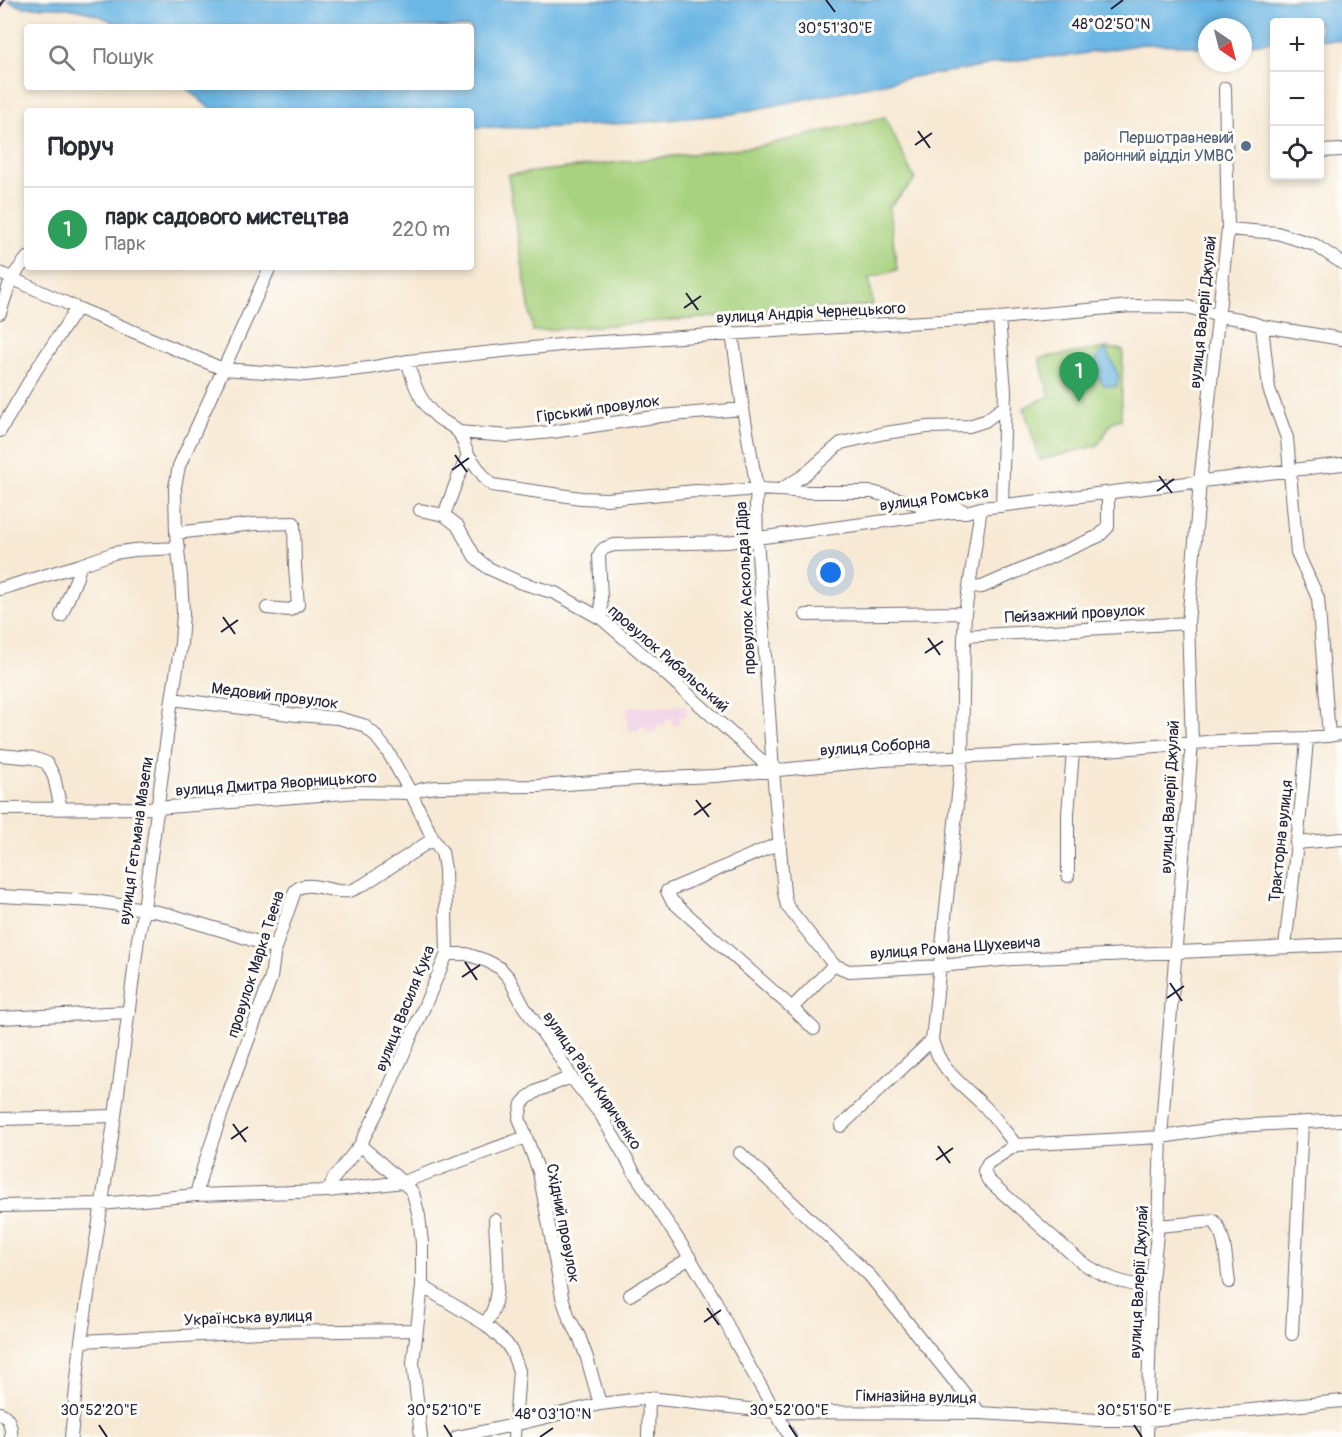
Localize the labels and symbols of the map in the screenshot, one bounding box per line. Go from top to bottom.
text: 48°02'50"N [1071,15,1151,34]
north arrow [1198,18,1252,72]
text: 30°51'30"E [798,19,873,38]
place label: Першотравневий районний відділ УМВС [1084,128,1234,166]
marker: Першотравневий районний відділ УМВС [1239,139,1253,153]
street label: вулиця Валерії Джулай [1185,235,1221,390]
street label: вулиця Андрія Чернецького [716,298,907,328]
pin: 1 [1060,352,1098,402]
street label: Гірський провулок [535,390,661,428]
street label: вулиця Ромська [879,482,990,516]
street label: провулок Аскольда і Діра [731,501,761,675]
your location [816,558,845,587]
street label: Пейзажний провулок [1004,600,1146,628]
street label: провулок Рибальський [604,601,733,717]
street label: Медовий провулок [210,678,340,714]
street label: вулиця Валерії Джулай [1156,720,1184,874]
street label: вулиця Соборна [819,733,931,761]
street label: вулиця Гетьмана Мазепи [114,756,158,926]
street label: вулиця Дмитра Яворницького [175,767,378,801]
street label: Тракторна вулиця [1265,779,1297,903]
street label: провулок Марка Твена [223,888,289,1040]
street label: вулиця Романа Шухевича [869,932,1041,964]
street label: вулиця Василя Кука [371,942,439,1074]
street label: вулиця Раїси Кириченко [538,1008,646,1154]
street label: Східний провулок [542,1162,584,1284]
street label: вулиця Валерії Джулай [1125,1205,1153,1359]
street label: Українська вулиця [183,1306,313,1330]
street label: Гімназійна вулиця [855,1386,977,1408]
text: 30°52'20"E [60,1401,138,1420]
text: 30°52'10"E [407,1401,482,1420]
text: 30°52'00"E [749,1401,829,1420]
text: 30°51'50"E [1097,1401,1171,1420]
text: 48°03'10"N [515,1405,591,1424]

